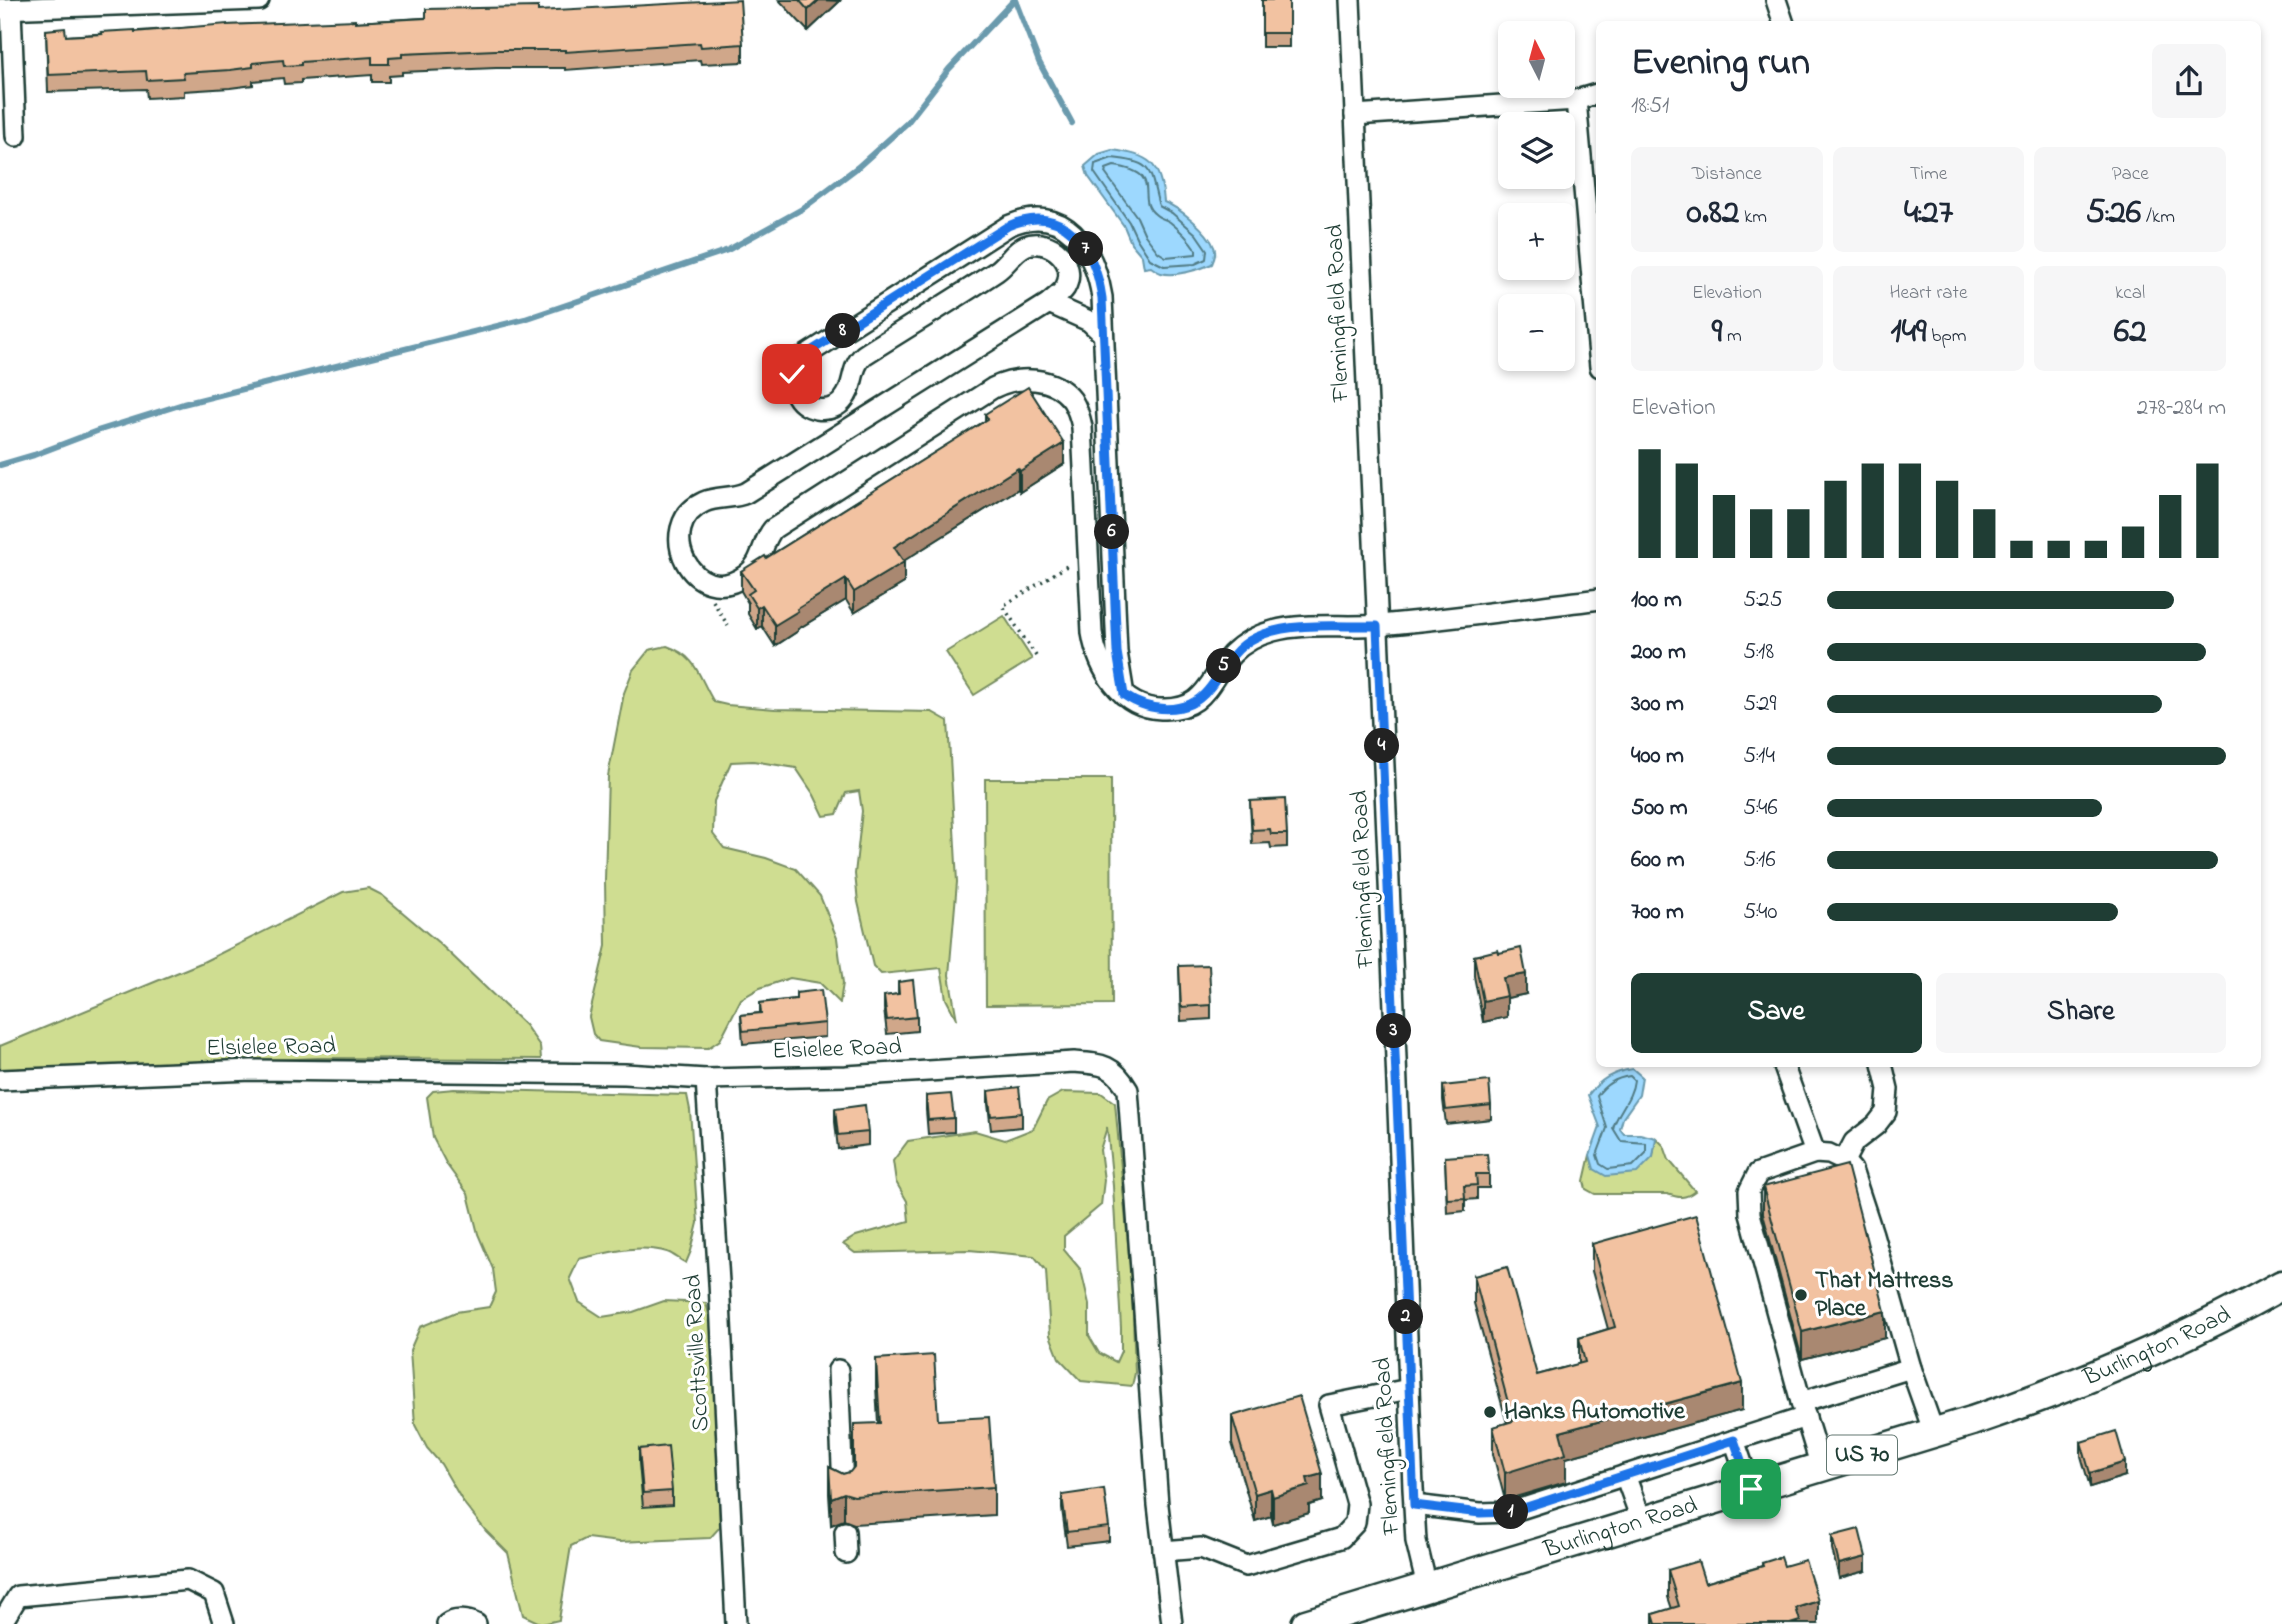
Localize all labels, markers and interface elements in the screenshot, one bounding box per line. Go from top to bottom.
north arrow [1498,21,1575,98]
map controls [1498,21,1575,371]
text: Evening run [1631,36,1810,92]
button: share [2152,44,2226,118]
text: 18:51 [1631,90,1669,123]
button: layers [1498,112,1575,189]
text: Distance [1692,161,1762,188]
text: Time [1910,161,1947,188]
text: Pace [2112,161,2149,188]
text: 0.82 [1687,188,1739,239]
text: 4:27 [1904,188,1953,239]
text: 5:26 [2085,188,2141,239]
button: + [1498,203,1575,280]
text: km [1739,204,1767,231]
text: /km [2141,204,2175,231]
street label: Flemingfield Road [1318,223,1360,403]
pin: 7 [1068,232,1104,266]
text: 7 [1082,235,1089,262]
text: Elevation [1692,280,1762,307]
text: Heart rate [1890,280,1967,307]
text: kcal [2115,280,2145,307]
button: − [1498,294,1575,371]
text: 9 [1712,307,1722,358]
text: 149 [1891,307,1927,358]
text: 62 [2114,307,2147,358]
pin: 8 [826,314,860,348]
text: 8 [839,317,846,344]
text: m [1722,323,1742,350]
text: bpm [1927,323,1966,350]
pin [762,344,822,404]
icon: check [773,355,811,393]
text: Elevation [1631,392,1716,425]
text: 278–284 m [2137,392,2226,425]
pin: 6 [1094,514,1130,550]
text: 6 [1107,518,1116,545]
text: 100 m [1631,584,1682,617]
text: 5:25 [1743,584,1783,617]
text: 200 m [1631,636,1686,669]
text: 5:18 [1743,636,1774,669]
pin: 5 [1206,648,1242,684]
text: 5 [1218,652,1229,679]
text: 300 m [1631,688,1684,721]
text: 5:29 [1743,688,1776,721]
pin: 4 [1364,728,1400,764]
text: 4 [1378,732,1385,759]
text: 400 m [1631,740,1684,773]
text: 5:14 [1743,740,1775,773]
street label: Flemingfield Road [1343,789,1385,969]
text: 500 m [1631,792,1688,825]
text: 5:46 [1743,792,1778,825]
text: 600 m [1631,844,1685,877]
text: 5:16 [1743,844,1776,877]
text: 700 m [1631,896,1684,929]
text: 5:40 [1743,896,1778,929]
button: Save [1631,973,1922,1053]
button: Share [1936,973,2226,1053]
pin: 3 [1376,1014,1412,1048]
text: 3 [1390,1017,1397,1044]
street label: Elsielee Road [206,1029,337,1067]
street label: Elsielee Road [772,1030,903,1070]
place label: That Mattress Place [1815,1264,1953,1327]
street label: Scottsville Road [676,1273,720,1433]
marker: That Mattress Place [1793,1287,1809,1303]
street label: Burlington Road [2077,1298,2238,1396]
pin: 2 [1388,1300,1424,1334]
text: 2 [1401,1303,1410,1330]
street label: Flemingfield Road [1366,1356,1410,1537]
place label: Hanks Automotive [1504,1395,1686,1430]
marker: Hanks Automotive [1482,1404,1498,1420]
road number: US 70 [1827,1436,1897,1474]
pin [1721,1459,1781,1519]
icon: arrive [1732,1470,1770,1508]
street label: Burlington Road [1539,1488,1702,1568]
pin: 1 [1494,1494,1528,1530]
text: 1 [1507,1498,1514,1525]

